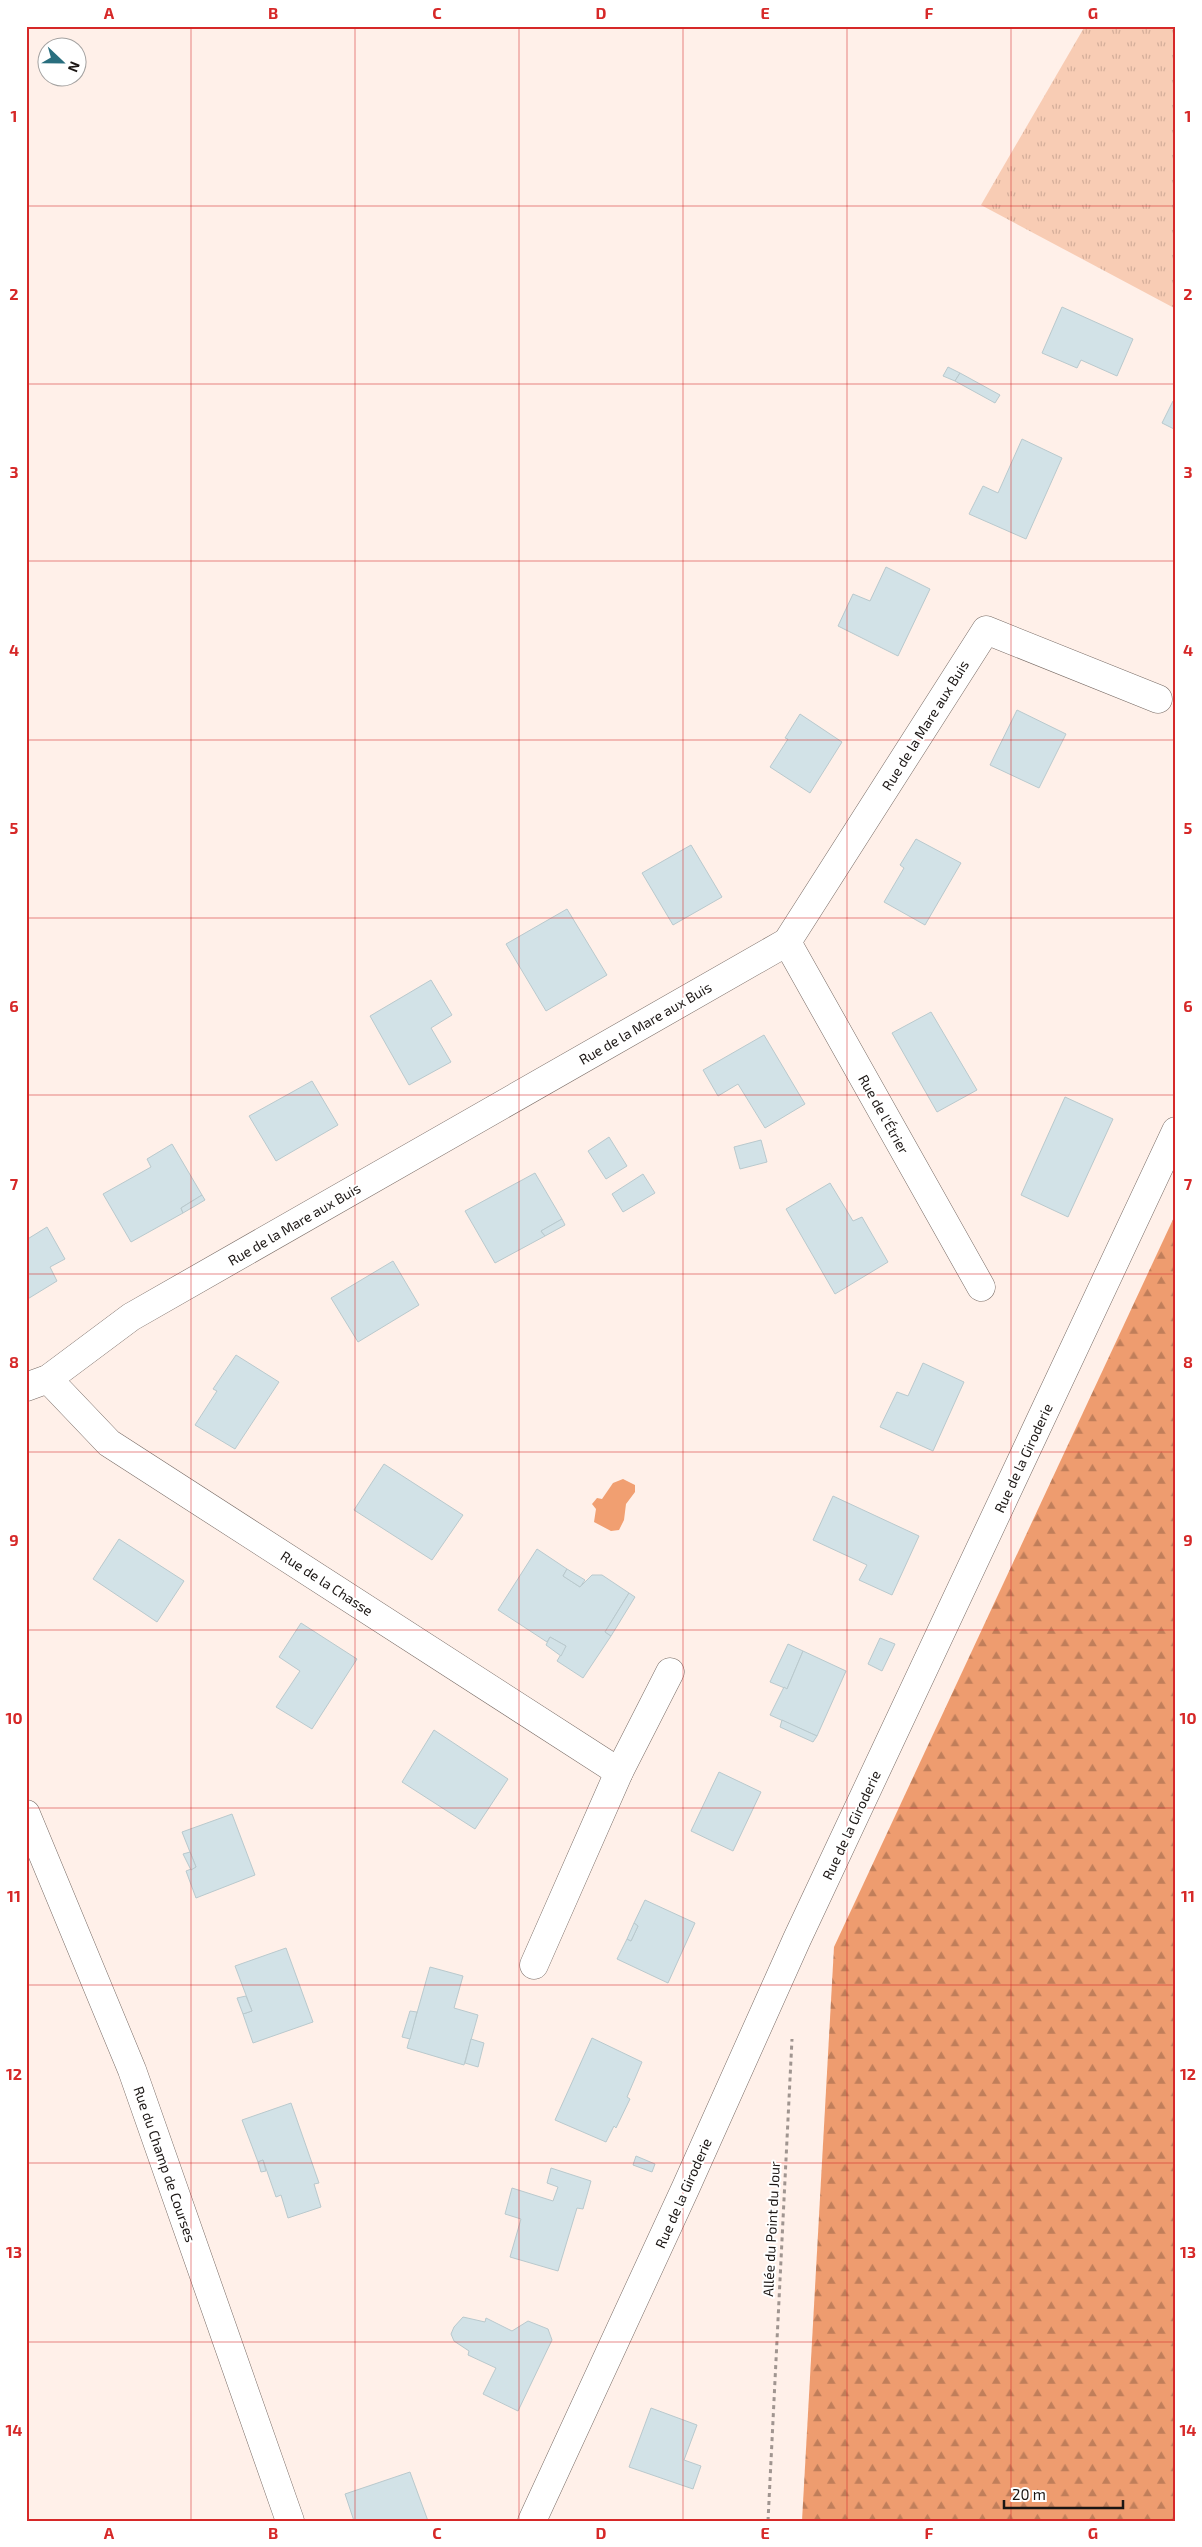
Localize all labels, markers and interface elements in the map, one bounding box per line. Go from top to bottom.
text: A [104,3,115,22]
text: B [268,3,278,22]
text: C [432,3,442,22]
text: D [596,3,607,22]
text: E [760,3,770,22]
text: F [925,3,934,22]
text: G [1088,3,1098,22]
north arrow [38,38,88,88]
text: N [65,59,84,75]
text: 1 [11,106,17,125]
text: 1 [1185,106,1191,125]
text: 2 [9,284,19,303]
text: 2 [1183,284,1193,303]
text: 3 [9,462,19,481]
text: 3 [1183,462,1193,481]
text: 4 [9,640,19,659]
text: 4 [1183,640,1193,659]
street label: Rue de la Mare aux Buis [878,657,972,793]
text: 5 [10,818,19,837]
text: 5 [1184,818,1193,837]
street label: Rue de la Mare aux Buis [576,978,714,1068]
text: 6 [9,996,19,1015]
text: 6 [1183,996,1193,1015]
street label: Rue de l'Étrier [855,1071,913,1157]
text: 7 [10,1174,19,1193]
text: 7 [1184,1174,1193,1193]
street label: Rue de la Mare aux Buis [225,1179,363,1269]
text: 8 [9,1352,19,1371]
text: 8 [1183,1352,1193,1371]
street label: Rue de la Giroderie [990,1401,1056,1515]
text: 9 [9,1530,19,1549]
text: 9 [1183,1530,1193,1549]
street label: Rue de la Chasse [278,1547,376,1619]
text: 10 [5,1708,23,1727]
text: 10 [1179,1708,1197,1727]
street label: Rue de la Giroderie [818,1768,884,1882]
text: 11 [7,1886,21,1905]
text: 11 [1181,1886,1195,1905]
text: 12 [6,2064,22,2083]
text: 12 [1180,2064,1196,2083]
street label: Rue du Champ de Courses [130,2084,200,2244]
street label: Rue de la Giroderie [651,2135,715,2251]
street label: Allée du Point du Jour [759,2160,783,2297]
text: 13 [6,2242,22,2261]
text: 13 [1180,2242,1196,2261]
text: 14 [5,2420,23,2439]
text: 14 [1179,2420,1197,2439]
scale bar [1004,2477,1123,2509]
text: 20 m [1012,2485,1046,2503]
text: A [104,2523,115,2542]
text: B [268,2523,278,2542]
text: C [432,2523,442,2542]
text: D [596,2523,607,2542]
text: E [760,2523,770,2542]
text: F [925,2523,934,2542]
text: G [1088,2523,1098,2542]

